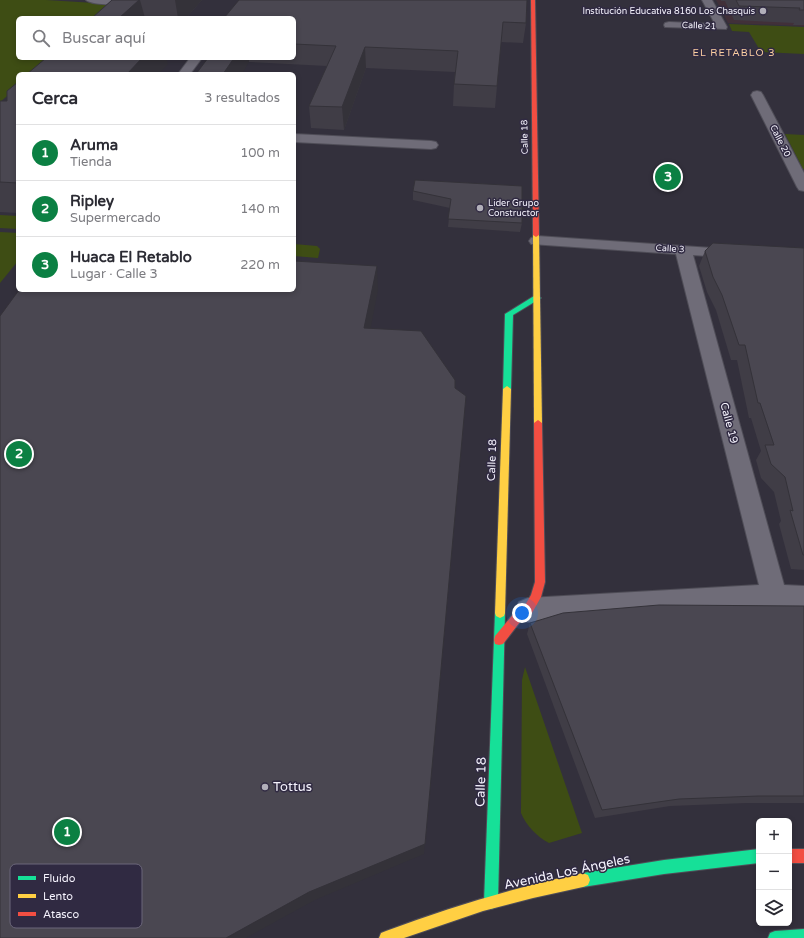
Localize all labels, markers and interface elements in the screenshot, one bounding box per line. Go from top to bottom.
place label: Institución Educativa 8160 Los Chasquis [582,6,755,17]
marker: Institución Educativa 8160 Los Chasquis [758,6,768,16]
search box [16,16,296,60]
street label: Calle 21 [682,20,716,32]
icon: search [30,27,52,49]
text: Buscar aquí [62,29,145,47]
district label: EL RETABLO 3 [693,47,775,59]
text: Cerca [32,88,78,109]
text: 3 resultados [204,90,280,106]
street label: Calle 18 [519,119,531,154]
street label: Calle 20 [767,123,793,159]
text: Aruma [70,136,118,154]
text: 1 [41,145,49,161]
text: 100 m [240,145,280,161]
text: Tienda [70,154,112,170]
pin: 3 [655,162,681,192]
text: Ripley [70,192,114,210]
place label: Lider Grupo Constructor [488,198,539,219]
text: 2 [41,201,49,217]
text: 140 m [240,201,280,217]
marker: Lider Grupo Constructor [475,203,485,213]
text: Supermercado [70,210,161,226]
street label: Calle 3 [655,243,685,255]
text: Huaca El Retablo [70,248,192,266]
text: 3 [41,257,49,273]
text: 220 m [240,257,280,273]
text: Lugar · Calle 3 [70,266,158,282]
street label: Calle 19 [717,401,741,445]
pin: 2 [6,439,32,469]
street label: Calle 18 [485,439,499,481]
your location [512,603,532,623]
street label: Calle 18 [472,757,490,807]
place label: Tottus [273,779,312,795]
marker: Tottus [260,782,270,792]
pin: 1 [54,817,80,847]
map controls [756,818,792,926]
button: + [756,818,792,854]
street label: Avenida Los Ángeles [503,851,631,893]
button: − [756,854,792,890]
legend [10,864,142,928]
text: Fluido [43,872,76,885]
text: Lento [43,890,73,903]
button: layers [756,890,792,926]
text: Atasco [43,908,79,921]

